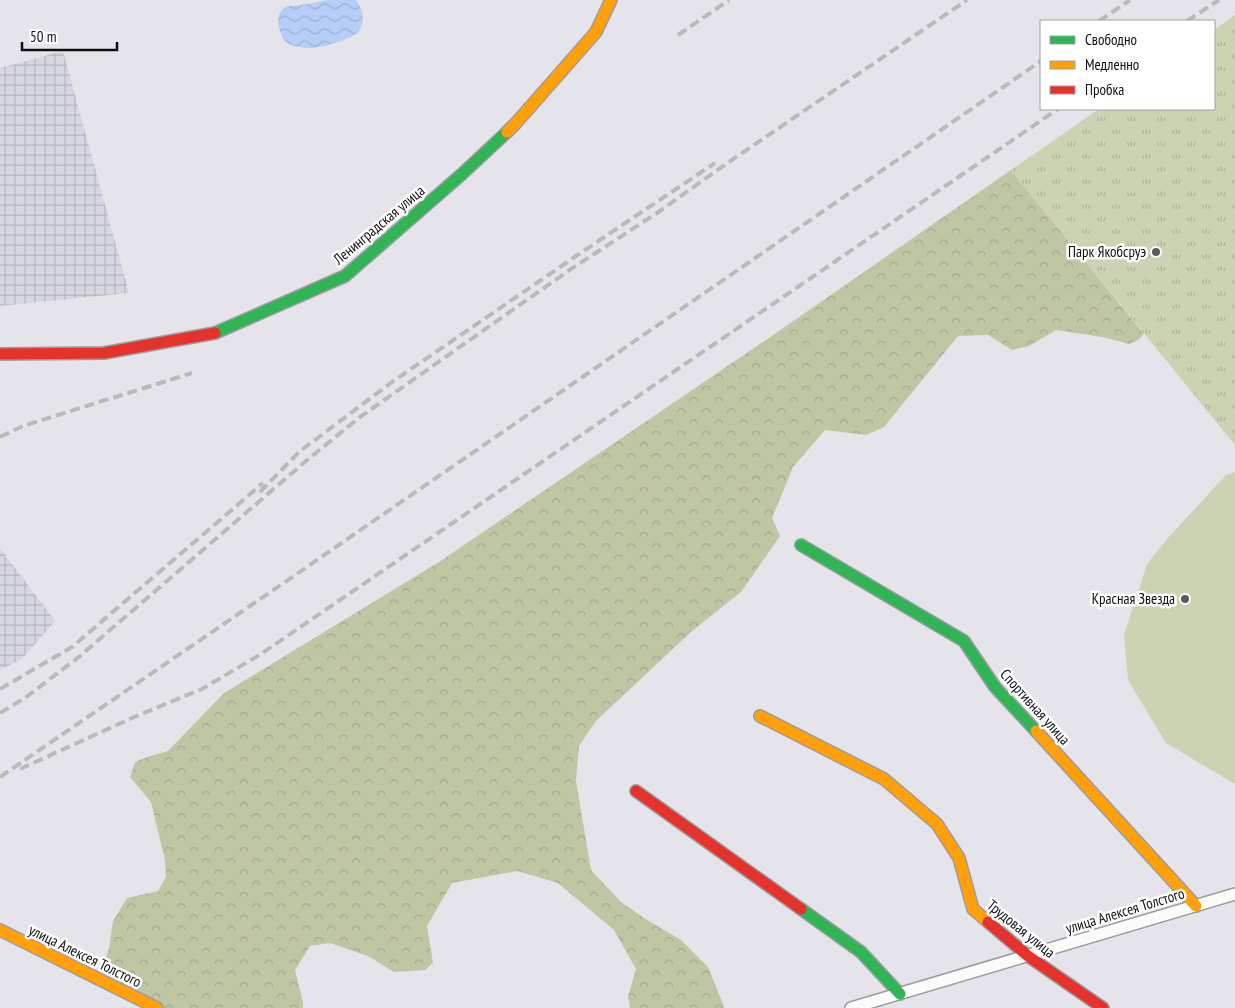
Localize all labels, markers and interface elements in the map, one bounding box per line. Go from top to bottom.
scale bar [22,20,118,52]
legend [1040,20,1215,110]
text: 50 m [30,27,56,46]
text: Свободно [1085,30,1137,49]
text: Медленно [1085,55,1139,74]
text: Пробка [1085,80,1124,99]
street label: Ленинградская улица [328,181,428,269]
place label: Парк Якобсруэ [1068,242,1146,261]
marker: Парк Якобсруэ [1150,246,1162,258]
place label: Красная Звезда [1092,589,1175,608]
marker: Красная Звезда [1179,593,1191,605]
street label: Спортивная улица [996,665,1074,749]
street label: улица Алексея Толстого [1063,883,1187,938]
street label: Трудовая улица [983,895,1059,962]
street label: улица Алексея Толстого [26,920,145,991]

